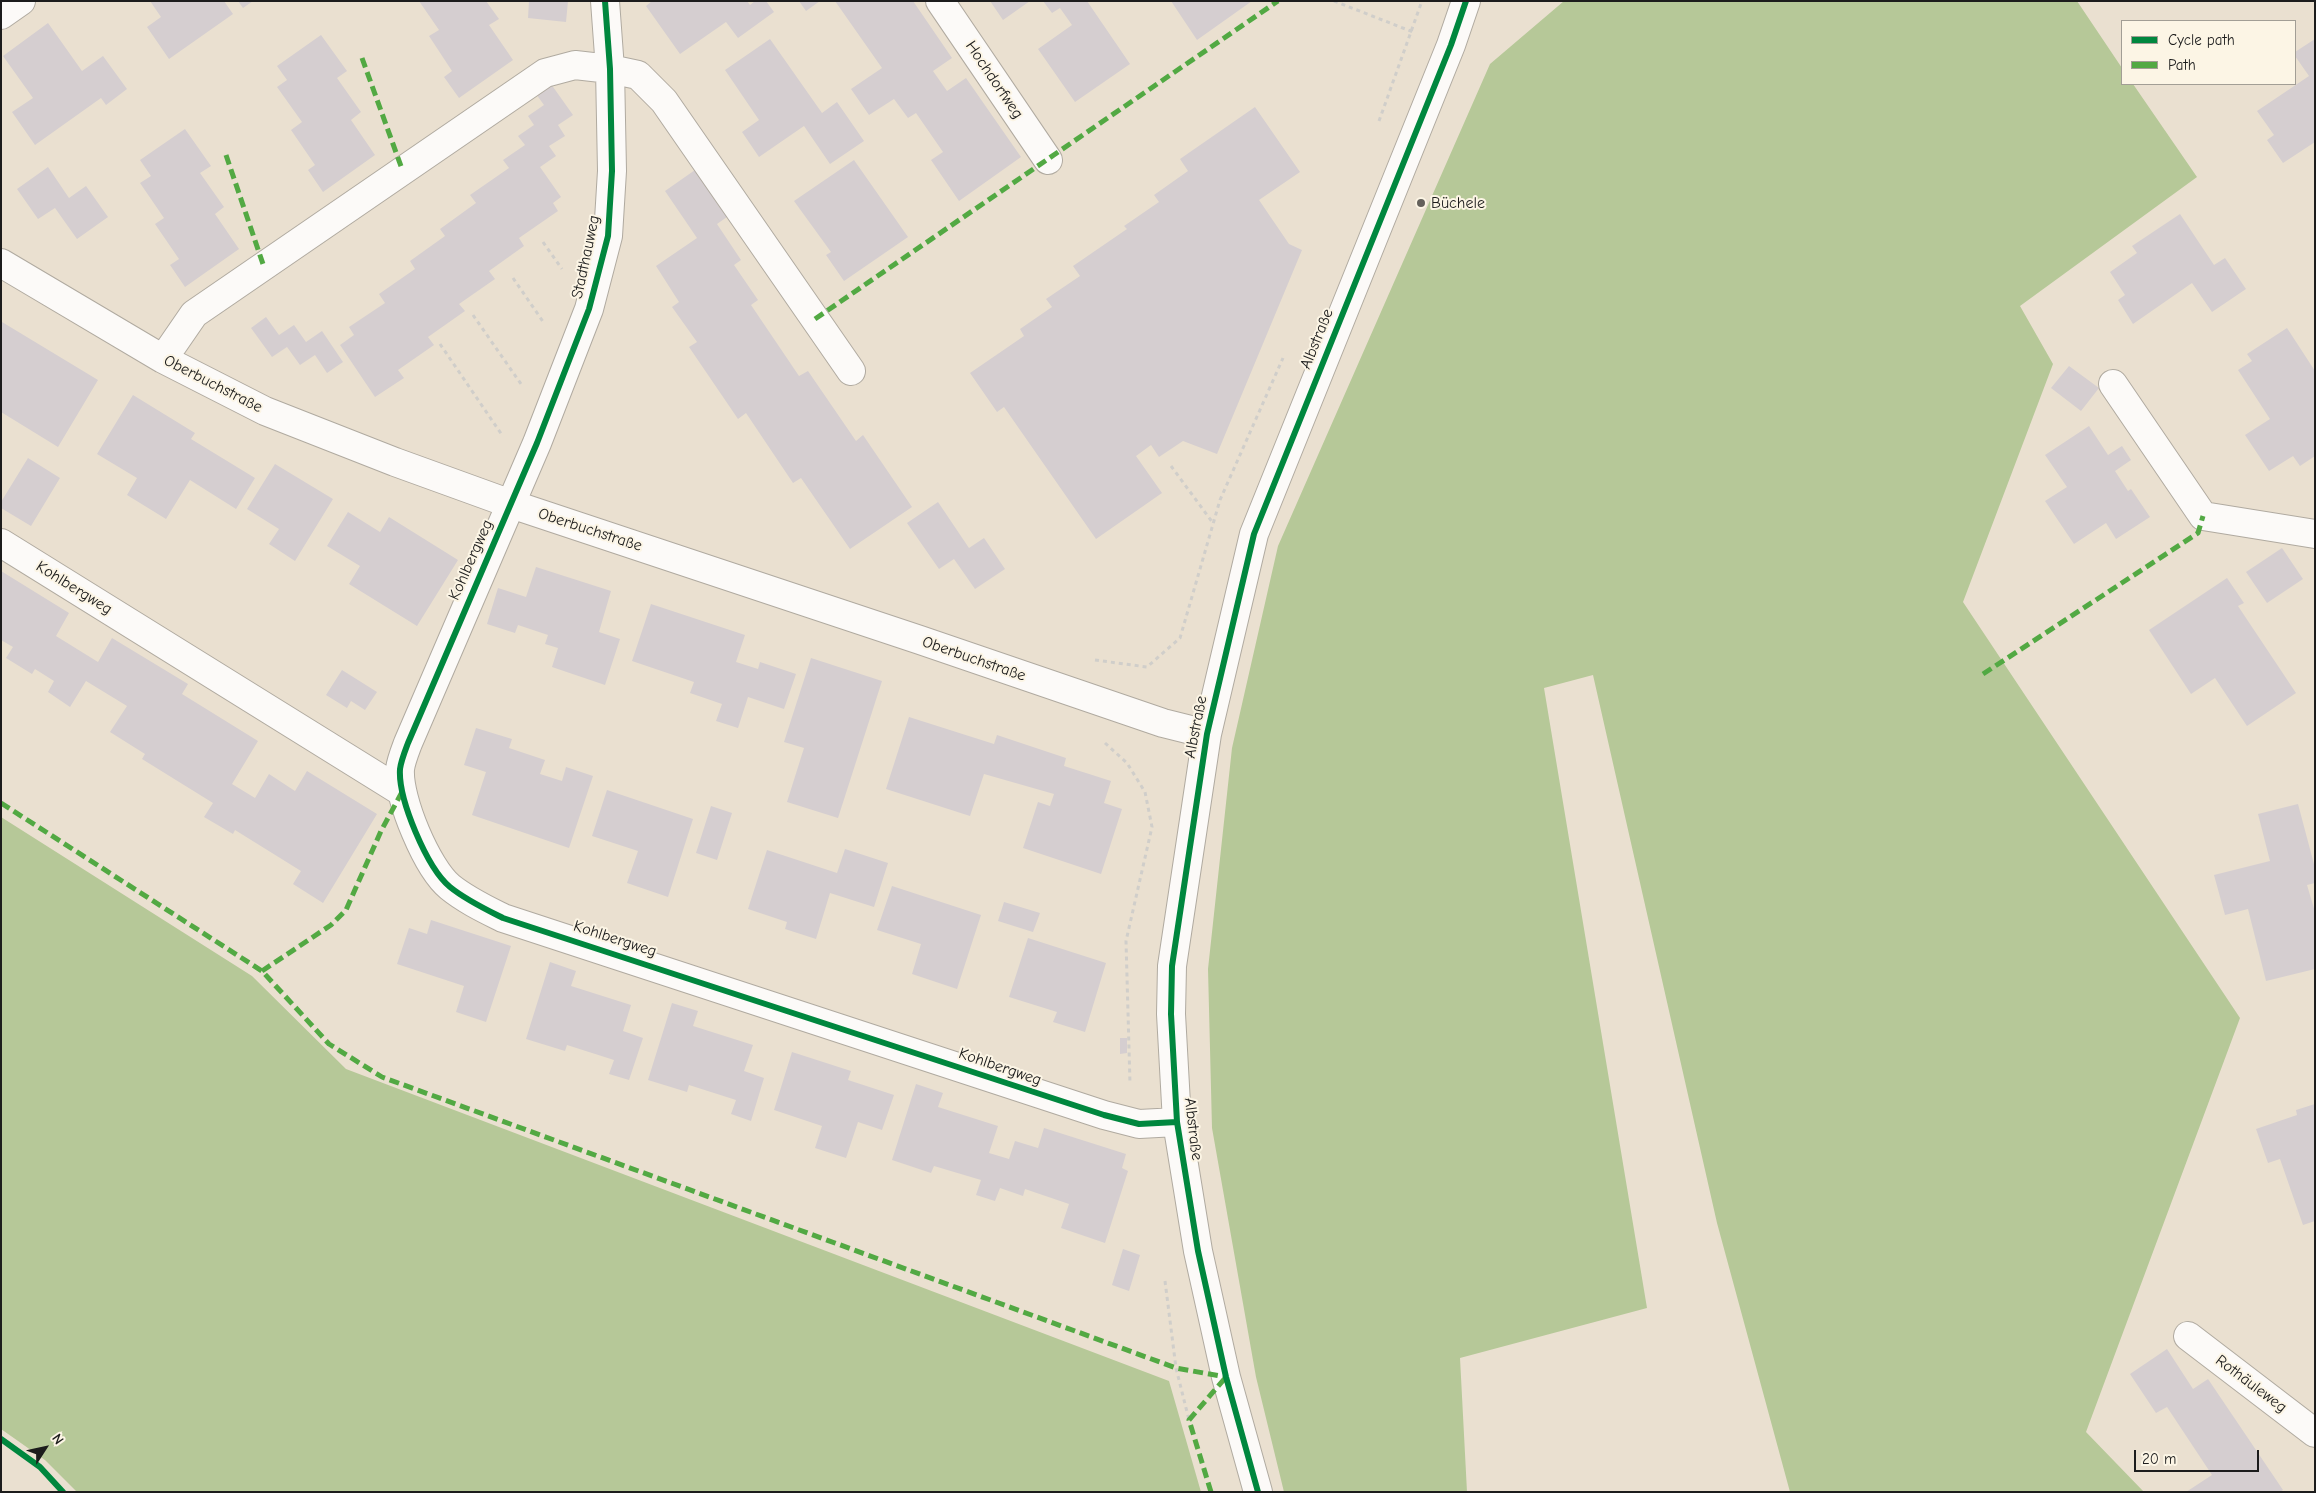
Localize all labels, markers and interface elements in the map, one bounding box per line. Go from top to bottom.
legend [2121,20,2296,85]
text: Cycle path [2168,31,2235,49]
street label: Hochdorfweg [961,37,1027,123]
text: Path [2168,56,2196,74]
place label: Büchele [1431,193,1485,213]
marker: Büchele [1415,197,1427,209]
street label: Stadthauweg [568,213,604,301]
street label: Albstraße [1296,306,1338,372]
street label: Oberbuchstraße [160,351,266,417]
street label: Oberbuchstraße [536,504,644,556]
street label: Kohlbergweg [445,517,497,603]
street label: Kohlbergweg [32,557,116,619]
street label: Oberbuchstraße [920,632,1028,686]
street label: Albstraße [1181,694,1211,760]
street label: Kohlbergweg [571,917,659,961]
street label: Kohlbergweg [956,1044,1044,1090]
street label: Albstraße [1180,1096,1206,1162]
street label: Rothäuleweg [2211,1351,2291,1417]
north arrow [20,1423,70,1473]
text: N [48,1430,67,1448]
scale bar [2136,1440,2261,1472]
text: 20 m [2142,1450,2176,1468]

